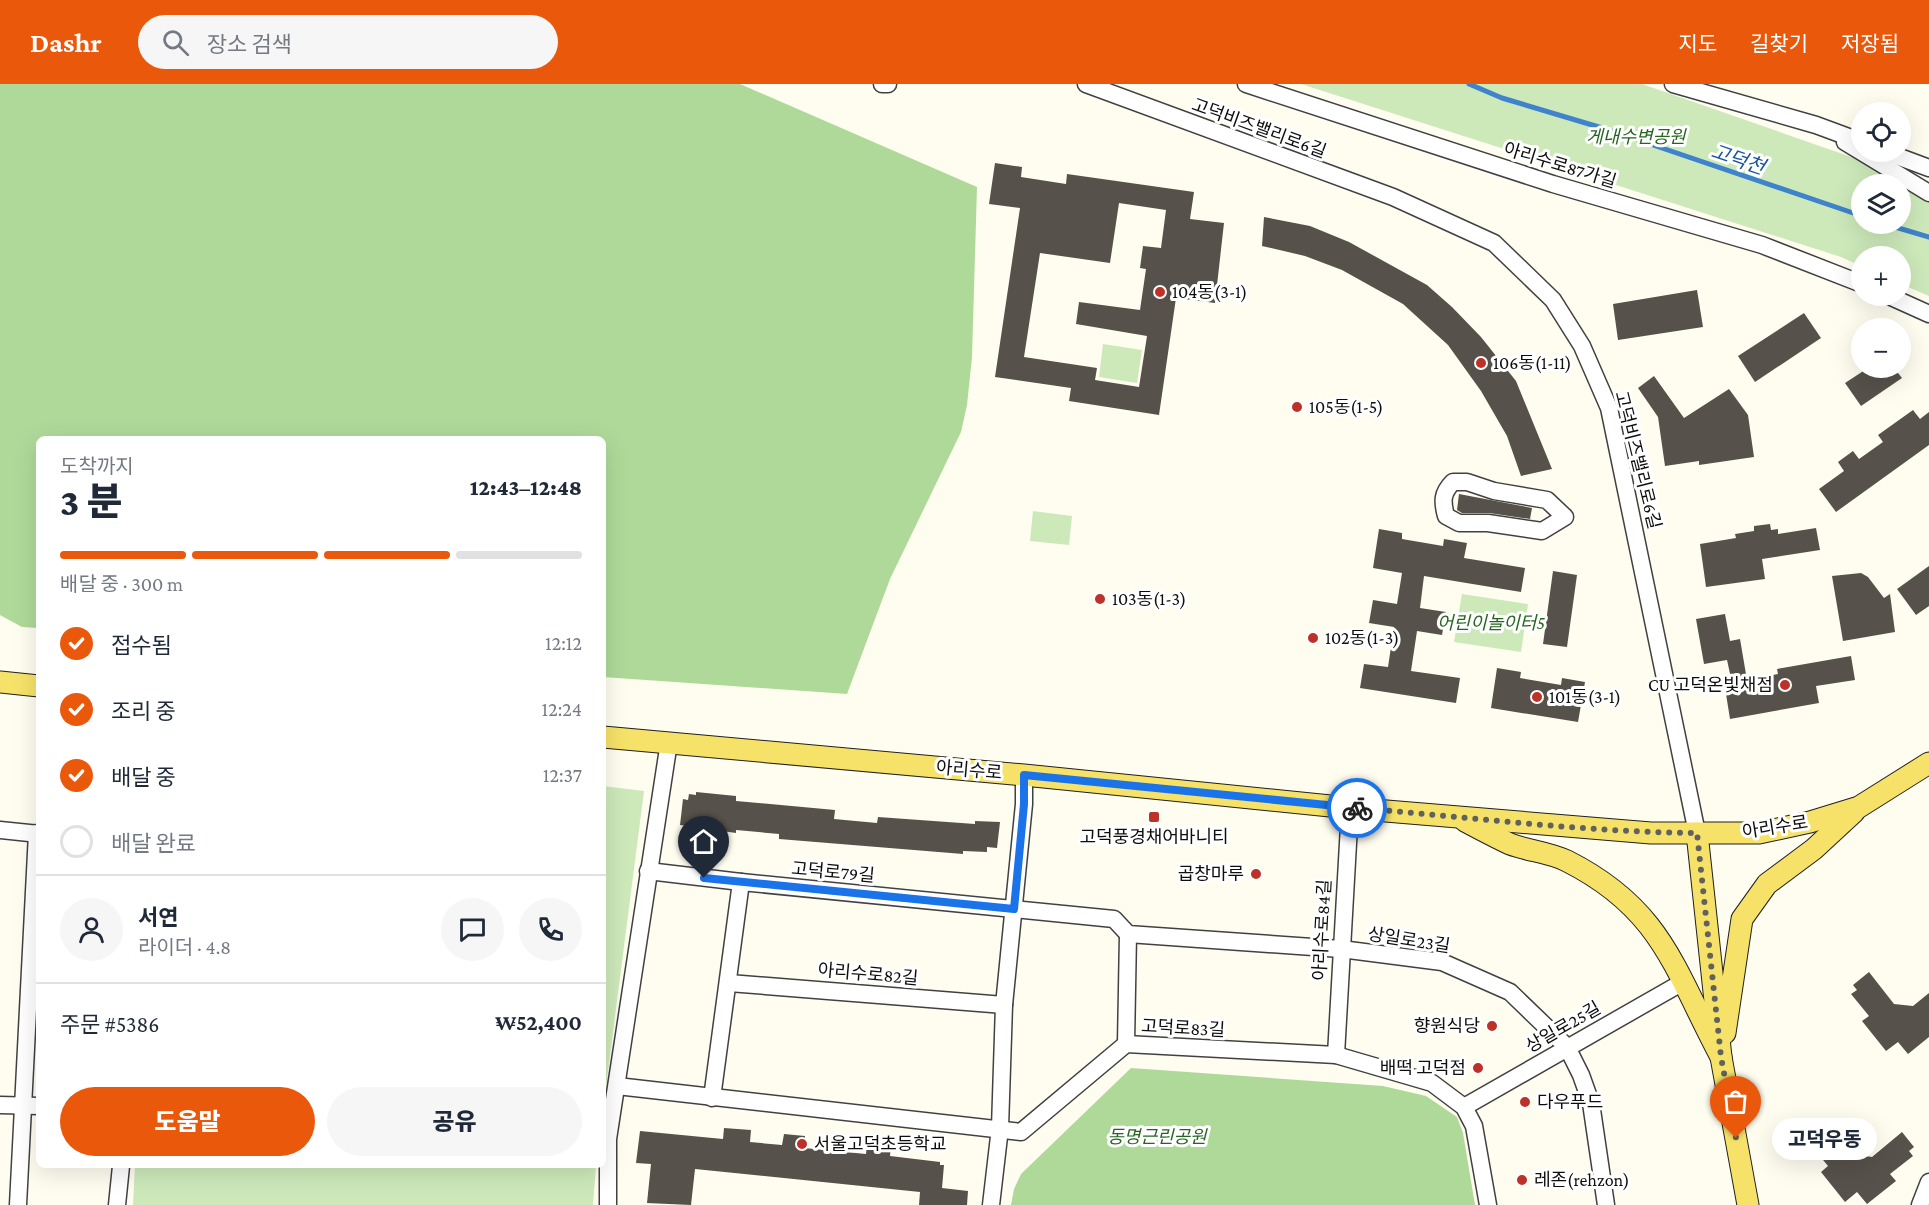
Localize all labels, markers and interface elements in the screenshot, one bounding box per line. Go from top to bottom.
search box [138,15,558,69]
icon: search [159,26,192,59]
text: Dashr [30,27,102,58]
text: 장소 검색 [207,32,292,57]
text: 지도 [1678,32,1717,56]
text: 길찾기 [1750,32,1808,56]
text: 저장됨 [1841,32,1899,56]
street label: 고덕비즈밸리로6길 [1189,94,1329,162]
map controls [1851,102,1911,378]
button: locate [1851,102,1911,162]
park label: 게내수변공원 [1586,127,1687,147]
street label: 아리수로87가길 [1501,138,1619,192]
water label: 고덕천 [1708,140,1770,179]
button: layers [1851,174,1911,234]
button: + [1851,246,1911,306]
place label: 104동(3-1) [1172,282,1247,303]
marker: 104동(3-1) [1153,285,1167,299]
button: − [1851,318,1911,378]
place label: 106동(1-11) [1493,353,1572,374]
marker: 106동(1-11) [1474,356,1488,370]
street label: 고덕비즈밸리로6길 [1611,389,1665,531]
place label: 105동(1-5) [1309,397,1383,418]
marker: 105동(1-5) [1290,400,1304,414]
text: 도착까지 [60,455,134,477]
text: 12:43–12:48 [470,475,582,500]
text: 3 분 [60,480,123,523]
text: 배달 중 · 300 m [60,573,183,595]
place label: 103동(1-3) [1112,589,1186,610]
marker: 103동(1-3) [1093,592,1107,606]
park label: 어린이놀이터5 [1437,613,1545,633]
icon: check [60,627,93,660]
place label: 102동(1-3) [1325,628,1399,649]
marker: 102동(1-3) [1306,631,1320,645]
text: 12:12 [545,632,582,654]
text: 접수됨 [111,633,172,658]
place label: CU 고덕온빛채점 [1648,675,1773,695]
marker: CU 고덕온빛채점 [1778,678,1792,692]
place label: 101동(3-1) [1549,687,1621,708]
marker: 101동(3-1) [1530,690,1544,704]
icon: check [60,693,93,726]
text: 12:24 [542,698,582,720]
text: 조리 중 [111,699,176,724]
street label: 아리수로 [935,757,1003,783]
icon: check [60,759,93,792]
text: 12:37 [543,764,582,786]
text: 배달 중 [111,765,176,790]
courier [1327,778,1387,838]
icon: bike [1341,792,1374,825]
marker: 고덕풍경채어바니티 [1147,810,1161,824]
street label: 아리수로 [1741,812,1809,842]
pin [678,816,729,878]
icon: home [687,825,720,858]
place label: 고덕풍경채어바니티 [1079,827,1229,847]
text: 배달 완료 [111,831,196,856]
street label: 고덕로79길 [790,858,876,886]
place label: 곱창마루 [1178,864,1244,884]
marker: 곱창마루 [1249,867,1263,881]
street label: 아리수로84길 [1309,879,1335,981]
button: person [60,898,123,961]
button: chat [441,898,504,961]
button: phone [519,898,582,961]
text: 서연 [138,905,178,930]
street label: 상일로23길 [1366,924,1452,956]
text: 라이더 · 4.8 [138,936,231,958]
street label: 아리수로82길 [817,960,919,988]
street label: 상일로25길 [1522,998,1604,1056]
text: ₩52,400 [495,1010,582,1035]
text: 주문 #5386 [60,1012,159,1037]
street label: 고덕로83길 [1140,1016,1226,1040]
place label: 향원식당 [1414,1016,1480,1036]
marker: 향원식당 [1485,1019,1499,1033]
place label: 배떡 고덕점 [1380,1058,1466,1078]
marker: 배떡 고덕점 [1471,1061,1485,1075]
pin [1710,1076,1761,1138]
icon: bag [1719,1085,1752,1118]
button: 도움말 [60,1087,315,1156]
button: 공유 [327,1087,582,1156]
place label: 다우푸드 [1537,1092,1603,1112]
marker: 다우푸드 [1518,1095,1532,1109]
callout: 고덕우동 [1772,1117,1877,1159]
park label: 동명근린공원 [1107,1127,1208,1147]
text: 고덕우동 [1788,1128,1861,1150]
place label: 서울고덕초등학교 [814,1134,946,1154]
marker: 서울고덕초등학교 [795,1137,809,1151]
place label: 레존(rehzon) [1534,1170,1630,1191]
marker: 레존(rehzon) [1515,1173,1529,1187]

